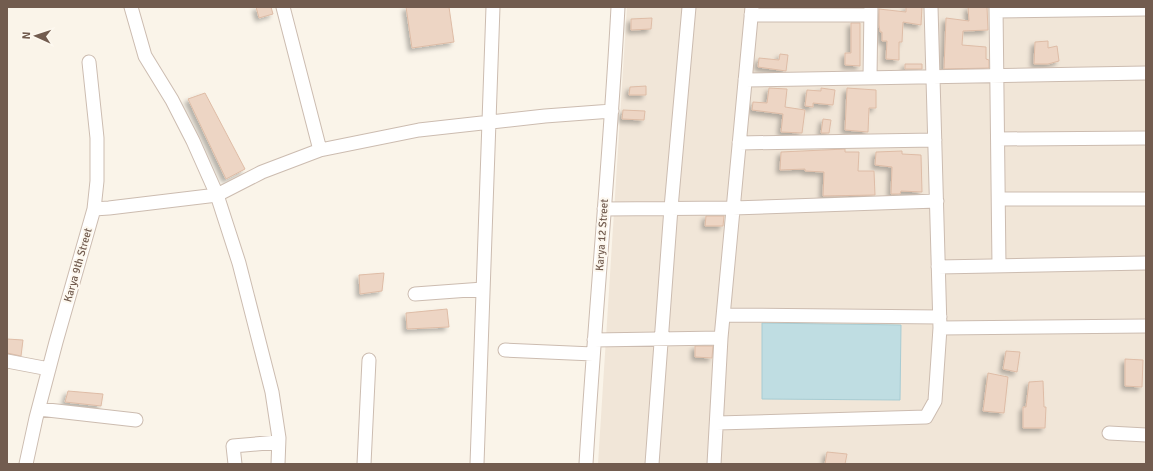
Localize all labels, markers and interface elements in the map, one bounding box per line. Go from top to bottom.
north arrow [16,16,56,56]
text: N [20,31,33,40]
street label: Karya 12 Street [593,198,611,272]
street label: Karya 9th Street [61,226,95,303]

